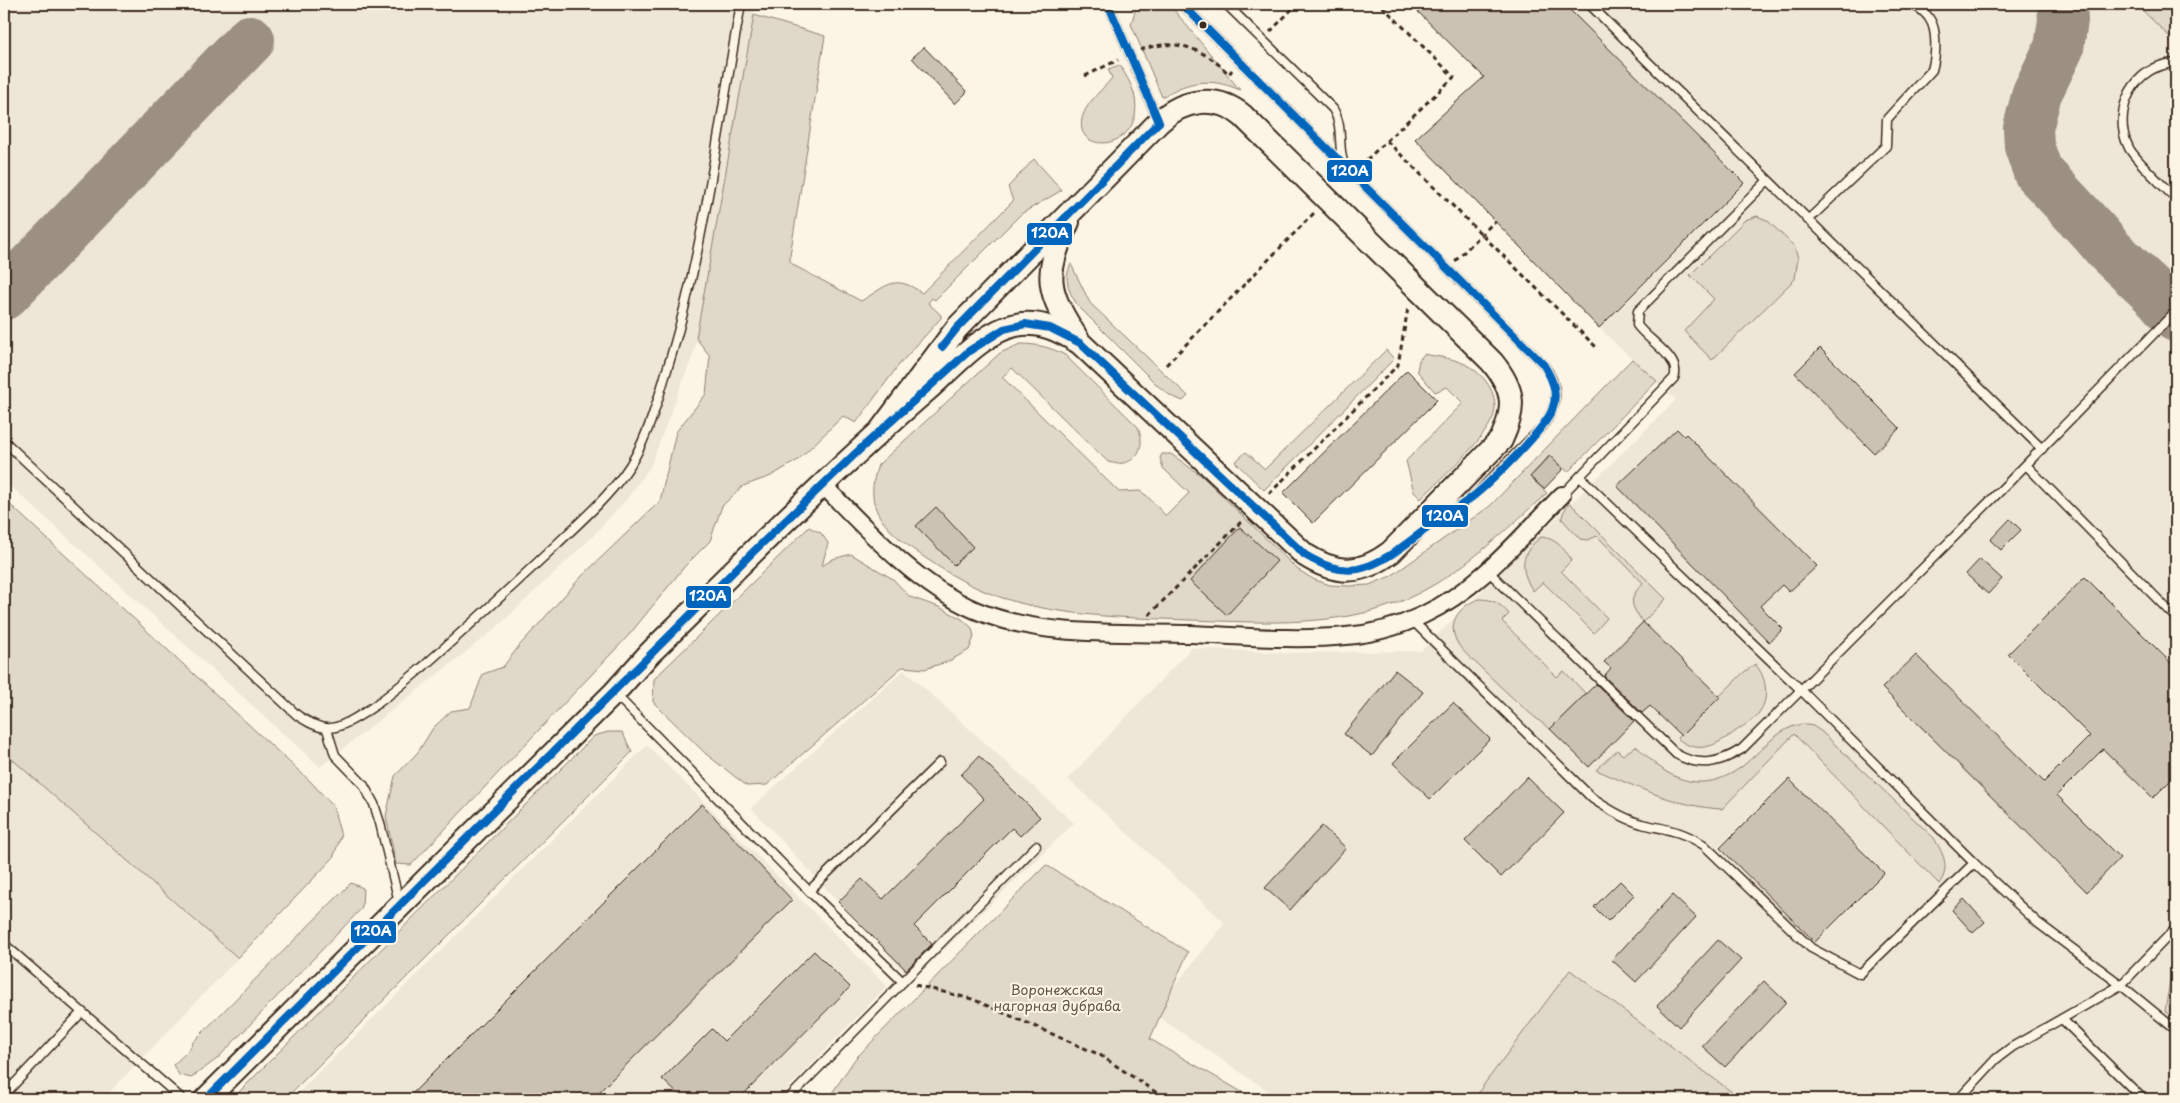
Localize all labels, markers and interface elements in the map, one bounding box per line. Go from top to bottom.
unlabelled marker [1198,20,1208,30]
line badge: 120А [1326,159,1373,183]
text: 120А [1331,160,1369,181]
line badge: 120А [1026,222,1073,246]
text: 120А [1031,222,1069,243]
line badge: 120А [1421,504,1469,528]
text: 120А [1426,505,1464,526]
line badge: 120А [685,585,732,609]
text: 120А [689,585,727,606]
line badge: 120А [350,920,397,944]
text: 120А [354,920,392,941]
park label: Воронежская нагорная дубрава [993,979,1121,1016]

